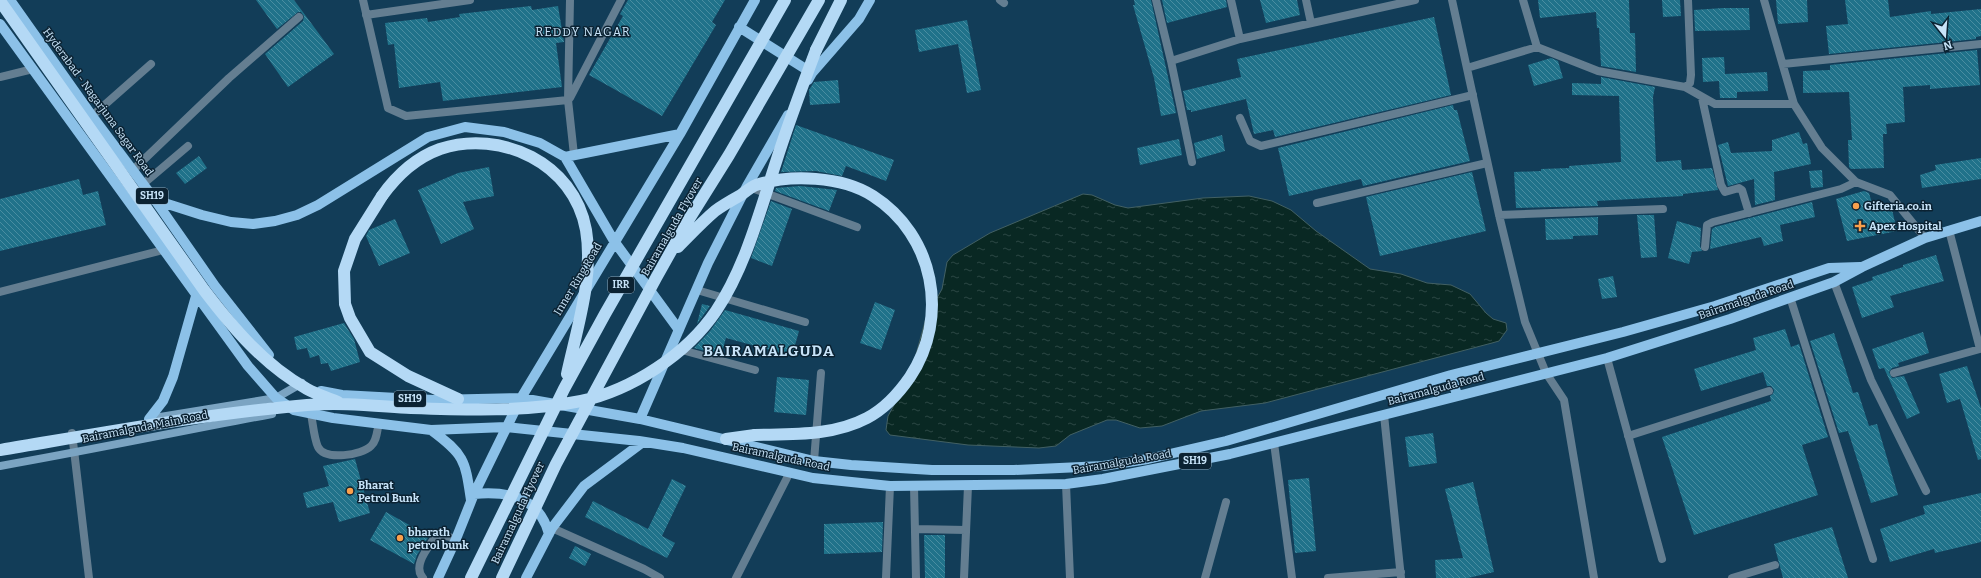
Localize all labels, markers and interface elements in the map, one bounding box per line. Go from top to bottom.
north arrow [1925,16,1965,56]
district label: REDDY NAGAR [535,25,631,39]
street label: Hyderabad - Nagarjuna Sagar Road [40,26,156,179]
text: N [1941,38,1954,53]
street label: Bairamalguda Flyover [639,176,705,278]
road number: SH19 [136,188,168,204]
place label: Gifteria.co.in [1864,200,1932,213]
marker: Gifteria.co.in [1851,201,1861,211]
marker: Apex Hospital [1854,220,1866,232]
place label: Apex Hospital [1869,220,1942,233]
street label: Inner Ring Road [551,240,605,318]
road number: IRR [608,277,634,293]
street label: Bairamalguda Road [1697,277,1796,322]
district label: BAIRAMALGUDA [703,342,835,360]
street label: Bairamalguda Road [1386,370,1486,408]
road number: SH19 [394,391,426,407]
street label: Bairamalguda Main Road [81,408,209,446]
street label: Bairamalguda Road [731,440,832,474]
street label: Bairamalguda Road [1072,447,1173,477]
road number: SH19 [1179,453,1211,469]
street label: Bairamalguda Flyover [489,460,547,566]
place label: Bharat Petrol Bunk [358,479,420,505]
marker: Bharat Petrol Bunk [345,486,355,496]
place label: bharath petrol bunk [408,526,469,552]
marker: bharath petrol bunk [395,533,405,543]

